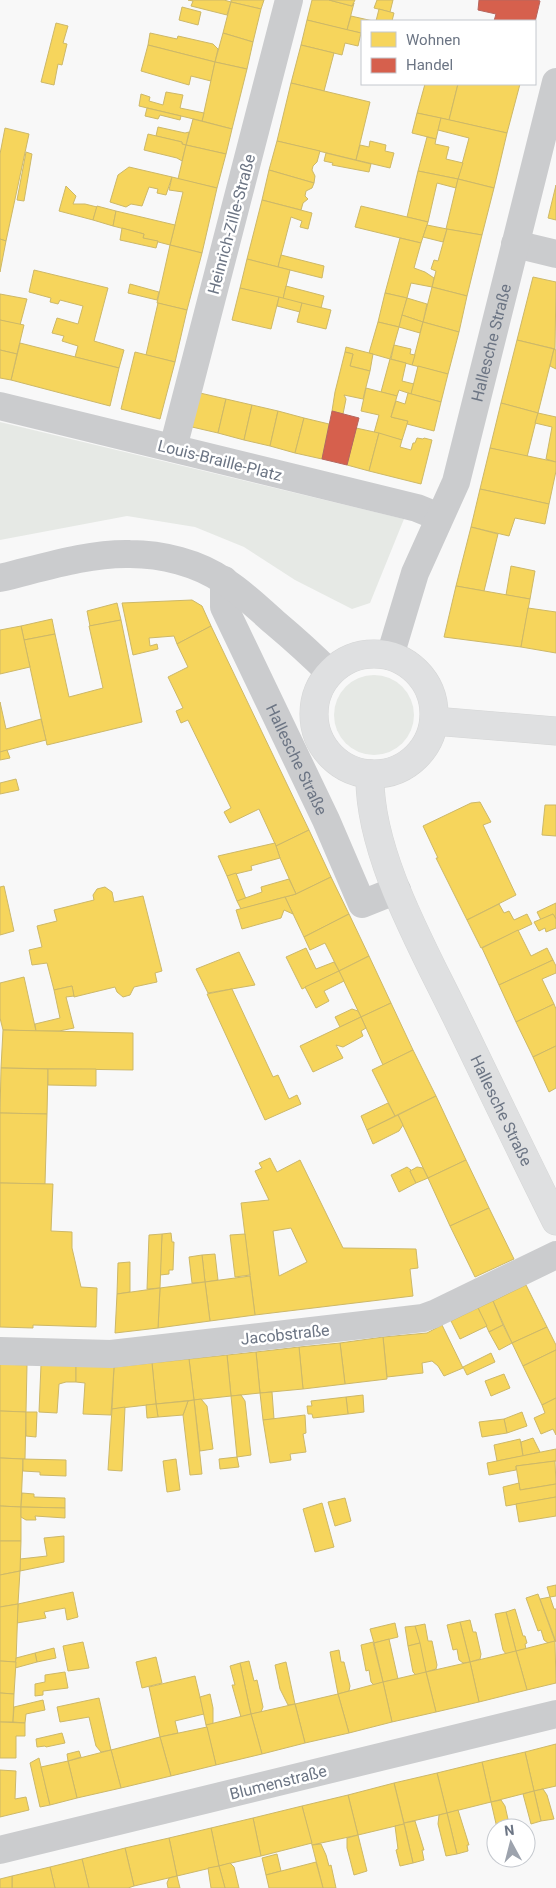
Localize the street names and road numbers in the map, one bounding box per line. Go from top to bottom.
street label: Heinrich-Zille-Straße [204,152,259,296]
street label: Hallesche Straße [467,282,515,404]
street label: Louis-Braille-Platz [156,436,284,485]
street label: Hallesche Straße [262,701,331,818]
street label: Hallesche Straße [466,1052,536,1169]
street label: Jacobstraße [240,1320,330,1349]
street label: Blumenstraße [228,1761,329,1804]

